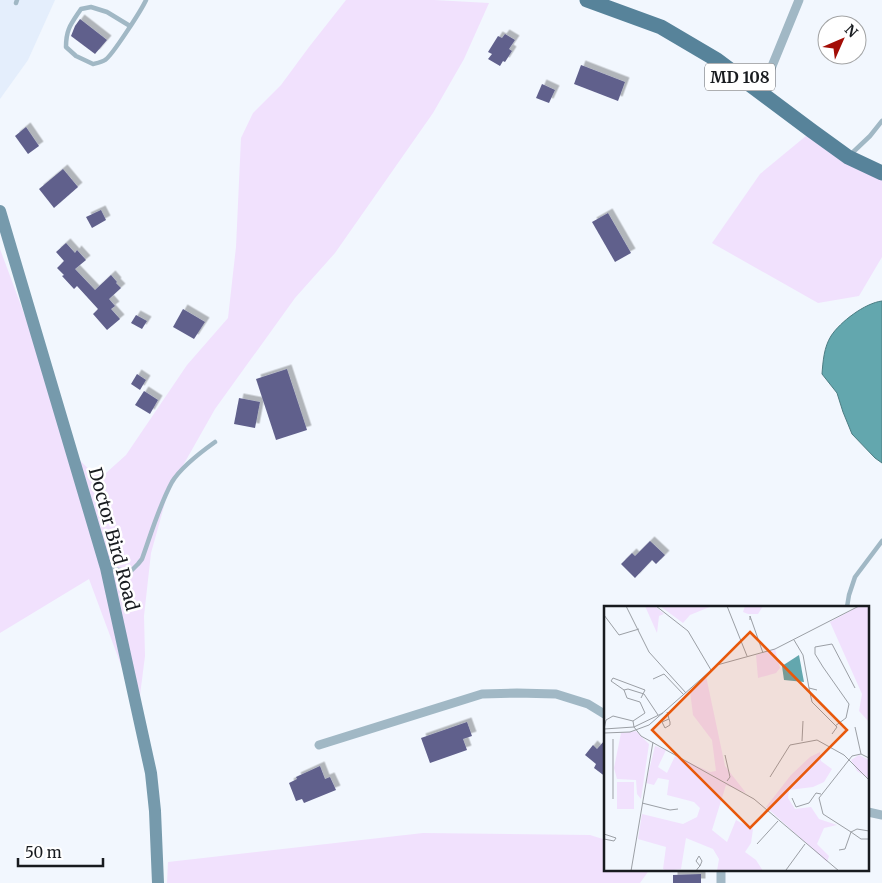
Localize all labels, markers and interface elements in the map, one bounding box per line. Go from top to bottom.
north arrow [817,15,867,65]
text: N [841,21,861,41]
road number: MD 108 [705,64,775,90]
street label: Doctor Bird Road [84,465,144,613]
inset map [604,606,870,870]
scale bar [18,836,102,868]
text: 50 m [25,843,62,862]

